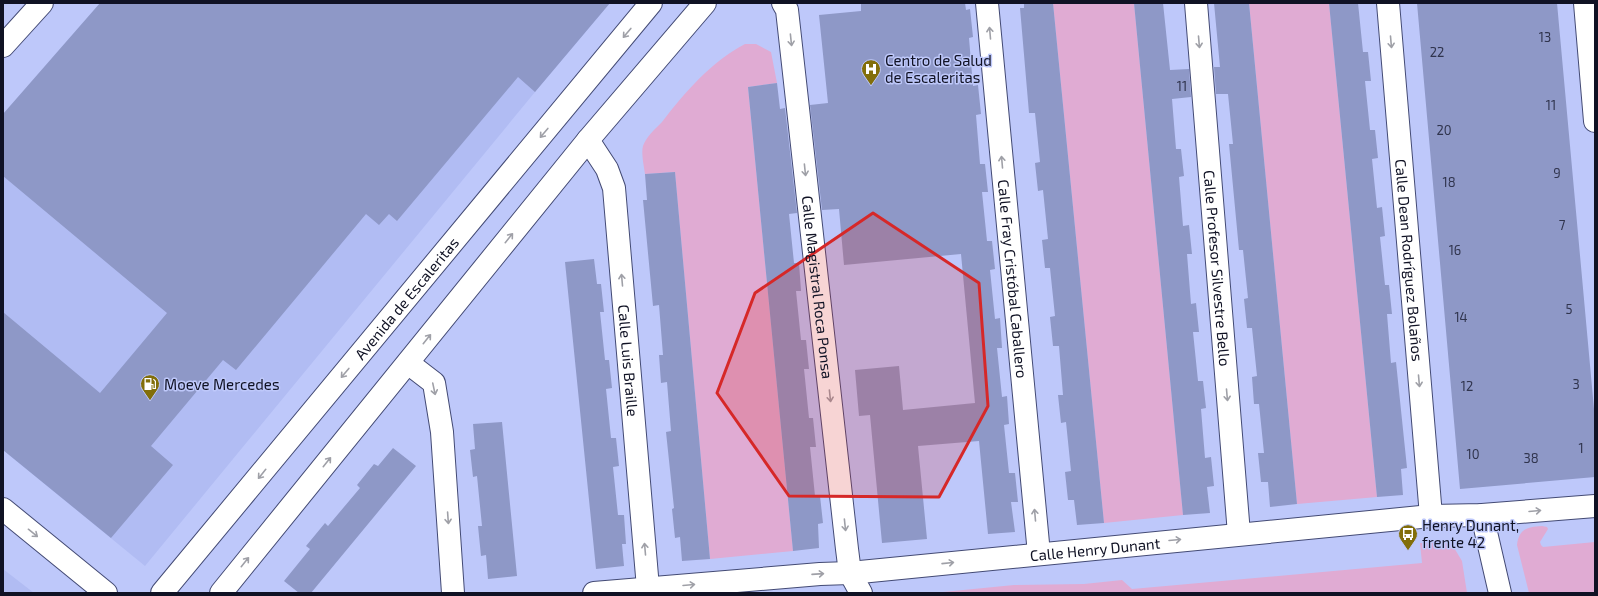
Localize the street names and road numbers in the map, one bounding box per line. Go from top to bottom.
street label: Calle Dean Rodríguez Bolaños [1392,158,1427,362]
street label: Calle Profesor Silvestre Bello [1201,169,1234,367]
street label: Calle Fray Cristóbal Caballero [995,179,1031,379]
street label: Calle Magistral Roca Ponsa [799,195,837,380]
street label: Avenida de Escaleritas [351,233,462,363]
street label: Calle Luis Braille [615,304,642,417]
street label: Calle Henry Dunant [1029,534,1161,564]

